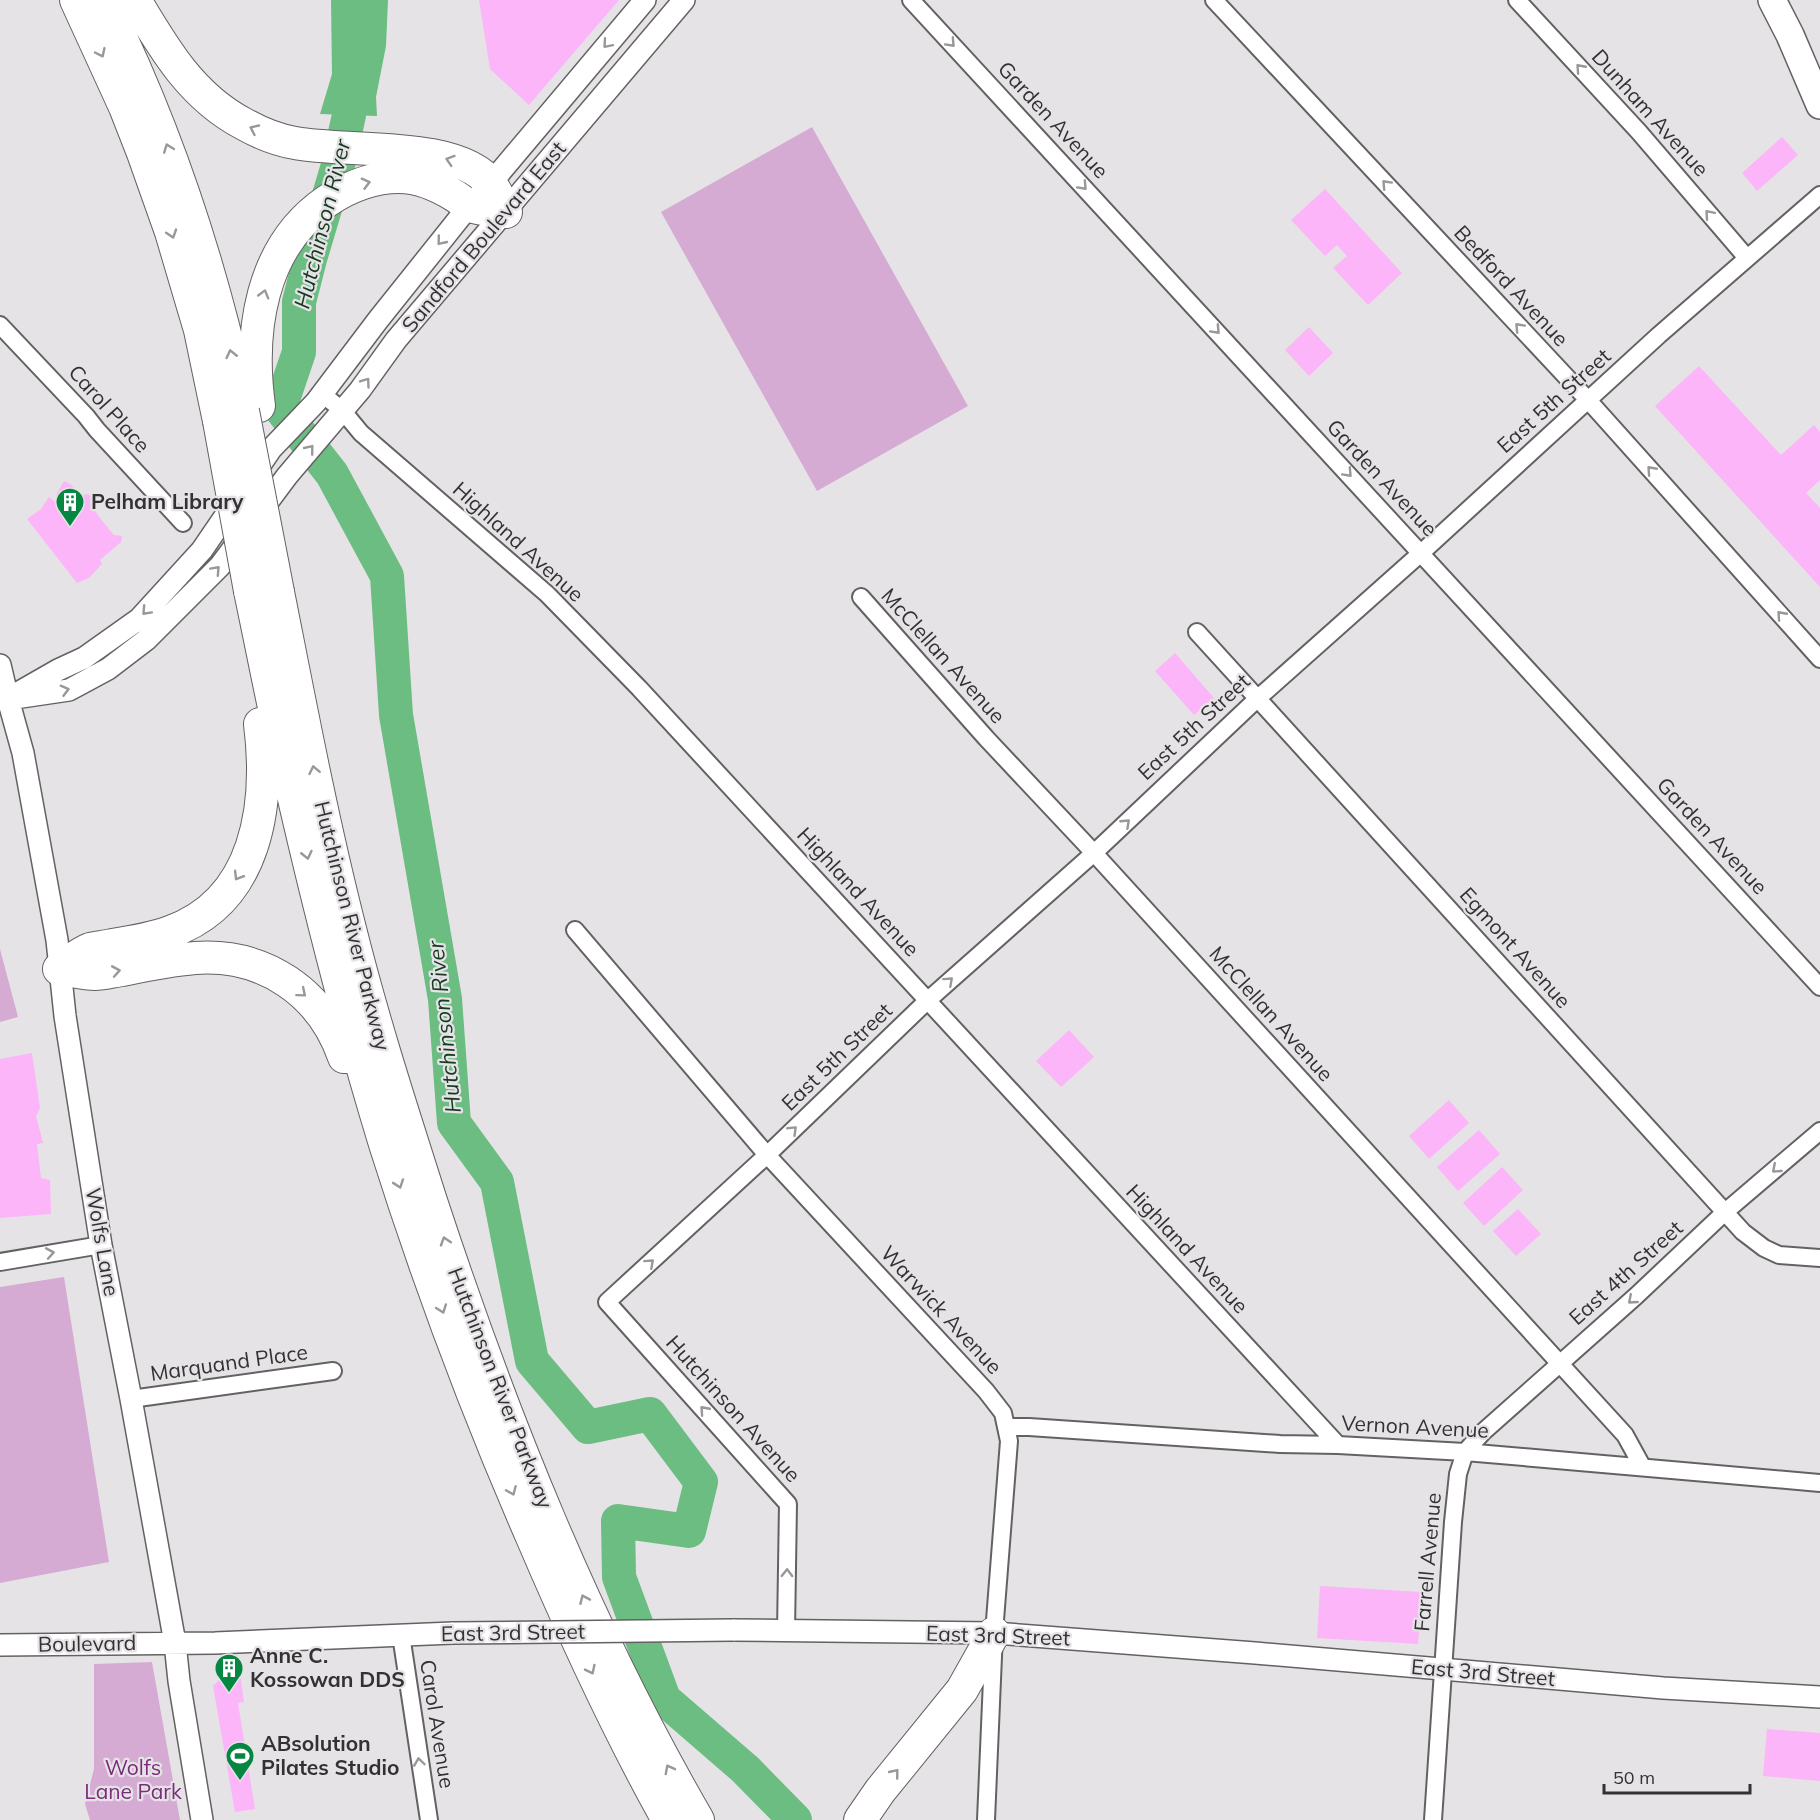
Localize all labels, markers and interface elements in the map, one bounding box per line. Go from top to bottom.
one-way arrow [944,36,955,47]
one-way arrow [603,37,614,48]
street label: Dunham Avenue [1587,43,1715,181]
one-way arrow [94,46,106,57]
street label: Garden Avenue [993,55,1115,183]
one-way arrow [1576,64,1587,75]
one-way arrow [250,125,261,137]
water label: Hutchinson River [287,136,357,311]
street label: Sandford Boulevard East [396,136,571,337]
one-way arrow [162,143,175,154]
one-way arrow [445,155,456,167]
one-way arrow [360,178,371,190]
one-way arrow [1076,179,1087,190]
one-way arrow [1382,180,1393,191]
one-way arrow [1705,210,1716,221]
street label: Bedford Avenue [1449,219,1574,351]
one-way arrow [164,228,177,239]
one-way arrow [437,235,448,246]
one-way arrow [256,289,269,299]
one-way arrow [1208,322,1219,333]
one-way arrow [1515,323,1526,333]
street label: East 5th Street [1491,343,1615,458]
one-way arrow [225,350,238,360]
street label: Carol Place [63,359,156,458]
one-way arrow [358,377,369,388]
street label: Garden Avenue [1322,413,1444,541]
one-way arrow [303,444,314,455]
one-way arrow [1340,466,1351,477]
one-way arrow [1647,467,1658,477]
street label: Highland Avenue [448,476,589,607]
building icon: Pelham Library [54,486,86,528]
place label: Pelham Library [91,488,244,514]
one-way arrow [209,566,220,577]
street label: McClellan Avenue [876,582,1011,728]
one-way arrow [142,604,153,615]
one-way arrow [1777,612,1788,622]
street label: East 5th Street [1132,668,1255,785]
one-way arrow [60,684,70,697]
one-way arrow [308,766,321,776]
street label: Garden Avenue [1652,771,1774,899]
street label: Hutchinson River Parkway [309,798,397,1053]
one-way arrow [1118,819,1129,830]
street label: Highland Avenue [792,821,925,961]
one-way arrow [300,849,313,859]
one-way arrow [234,870,246,880]
street label: Egmont Avenue [1455,882,1577,1013]
water label: Hutchinson River [421,938,467,1115]
street label: McClellan Avenue [1204,940,1339,1086]
one-way arrow [111,965,121,978]
one-way arrow [943,977,953,988]
one-way arrow [295,986,306,997]
street label: East 5th Street [776,997,897,1116]
one-way arrow [786,1127,797,1138]
one-way arrow [1772,1162,1783,1173]
one-way arrow [391,1178,404,1189]
street label: Highland Avenue [1121,1178,1254,1318]
street label: Wolfs Lane [81,1186,125,1298]
street label: East 4th Street [1563,1215,1687,1330]
one-way arrow [439,1236,452,1247]
street label: Warwick Avenue [876,1240,1008,1379]
one-way arrow [45,1247,55,1260]
one-way arrow [643,1259,654,1270]
street label: Hutchinson River Parkway [443,1263,559,1512]
one-way arrow [1628,1293,1638,1304]
one-way arrow [434,1303,447,1314]
street label: Hutchinson Avenue [661,1329,807,1487]
street label: Marquand Place [148,1338,309,1386]
one-way arrow [700,1407,711,1417]
street label: Vernon Avenue [1341,1409,1489,1443]
one-way arrow [505,1485,517,1496]
street label: Farrell Avenue [1408,1491,1446,1632]
one-way arrow [781,1569,793,1578]
one-way arrow [580,1594,592,1605]
street label: East 3rd Street [441,1618,585,1646]
street label: East 3rd Street [926,1619,1071,1651]
street label: Boulevard [38,1629,136,1657]
place label: Anne C. Kossowan DDS [250,1642,405,1692]
building icon: Anne C. Kossowan DDS [213,1652,245,1694]
street label: East 3rd Street [1410,1653,1556,1691]
street label: Carol Avenue [415,1658,461,1790]
one-way arrow [583,1663,595,1674]
place label: ABsolution Pilates Studio [261,1730,399,1780]
sports icon: ABsolution Pilates Studio [224,1740,256,1782]
park label: Wolfs Lane Park [84,1754,182,1804]
scale bar [1604,1757,1750,1795]
one-way arrow [414,1758,426,1767]
one-way arrow [665,1765,676,1775]
text: 50 m [1613,1766,1655,1789]
one-way arrow [887,1769,898,1780]

